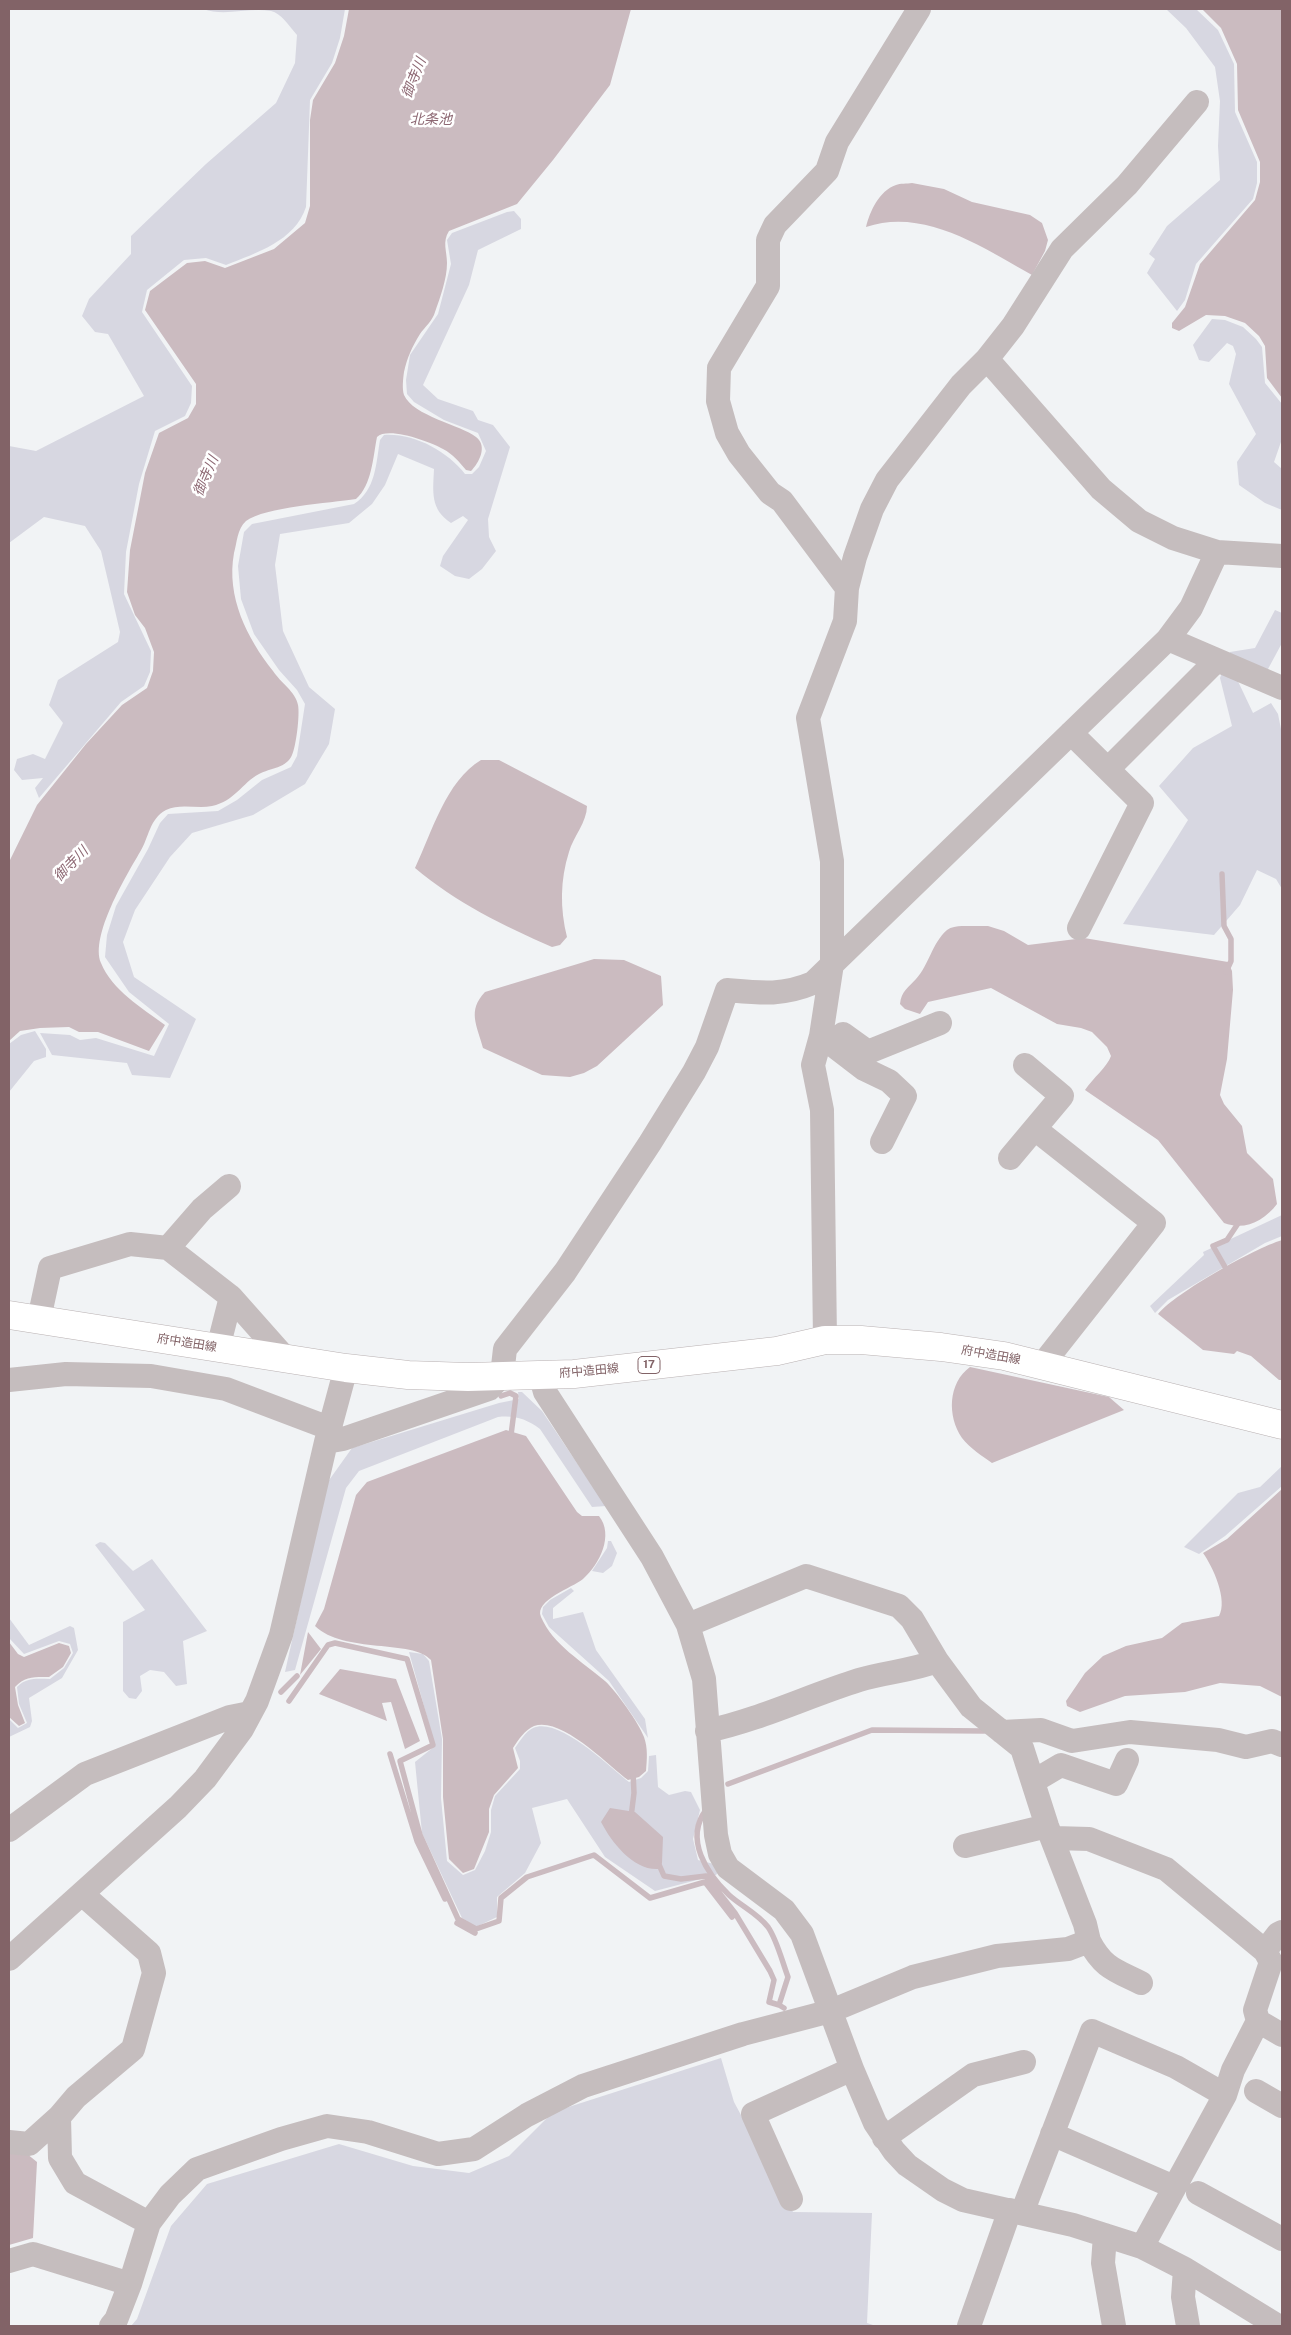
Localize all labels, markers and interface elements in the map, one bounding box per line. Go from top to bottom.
water label: 御寺川 [398,55,430,101]
water label: 北条池 [410,112,452,128]
water label: 御寺川 [190,453,222,499]
water label: 御寺川 [50,843,92,885]
street label: 府中造田線 [156,1331,218,1355]
street label: 府中造田線 [960,1343,1022,1367]
road number: 17 [638,1356,660,1374]
street label: 府中造田線 [558,1361,620,1381]

